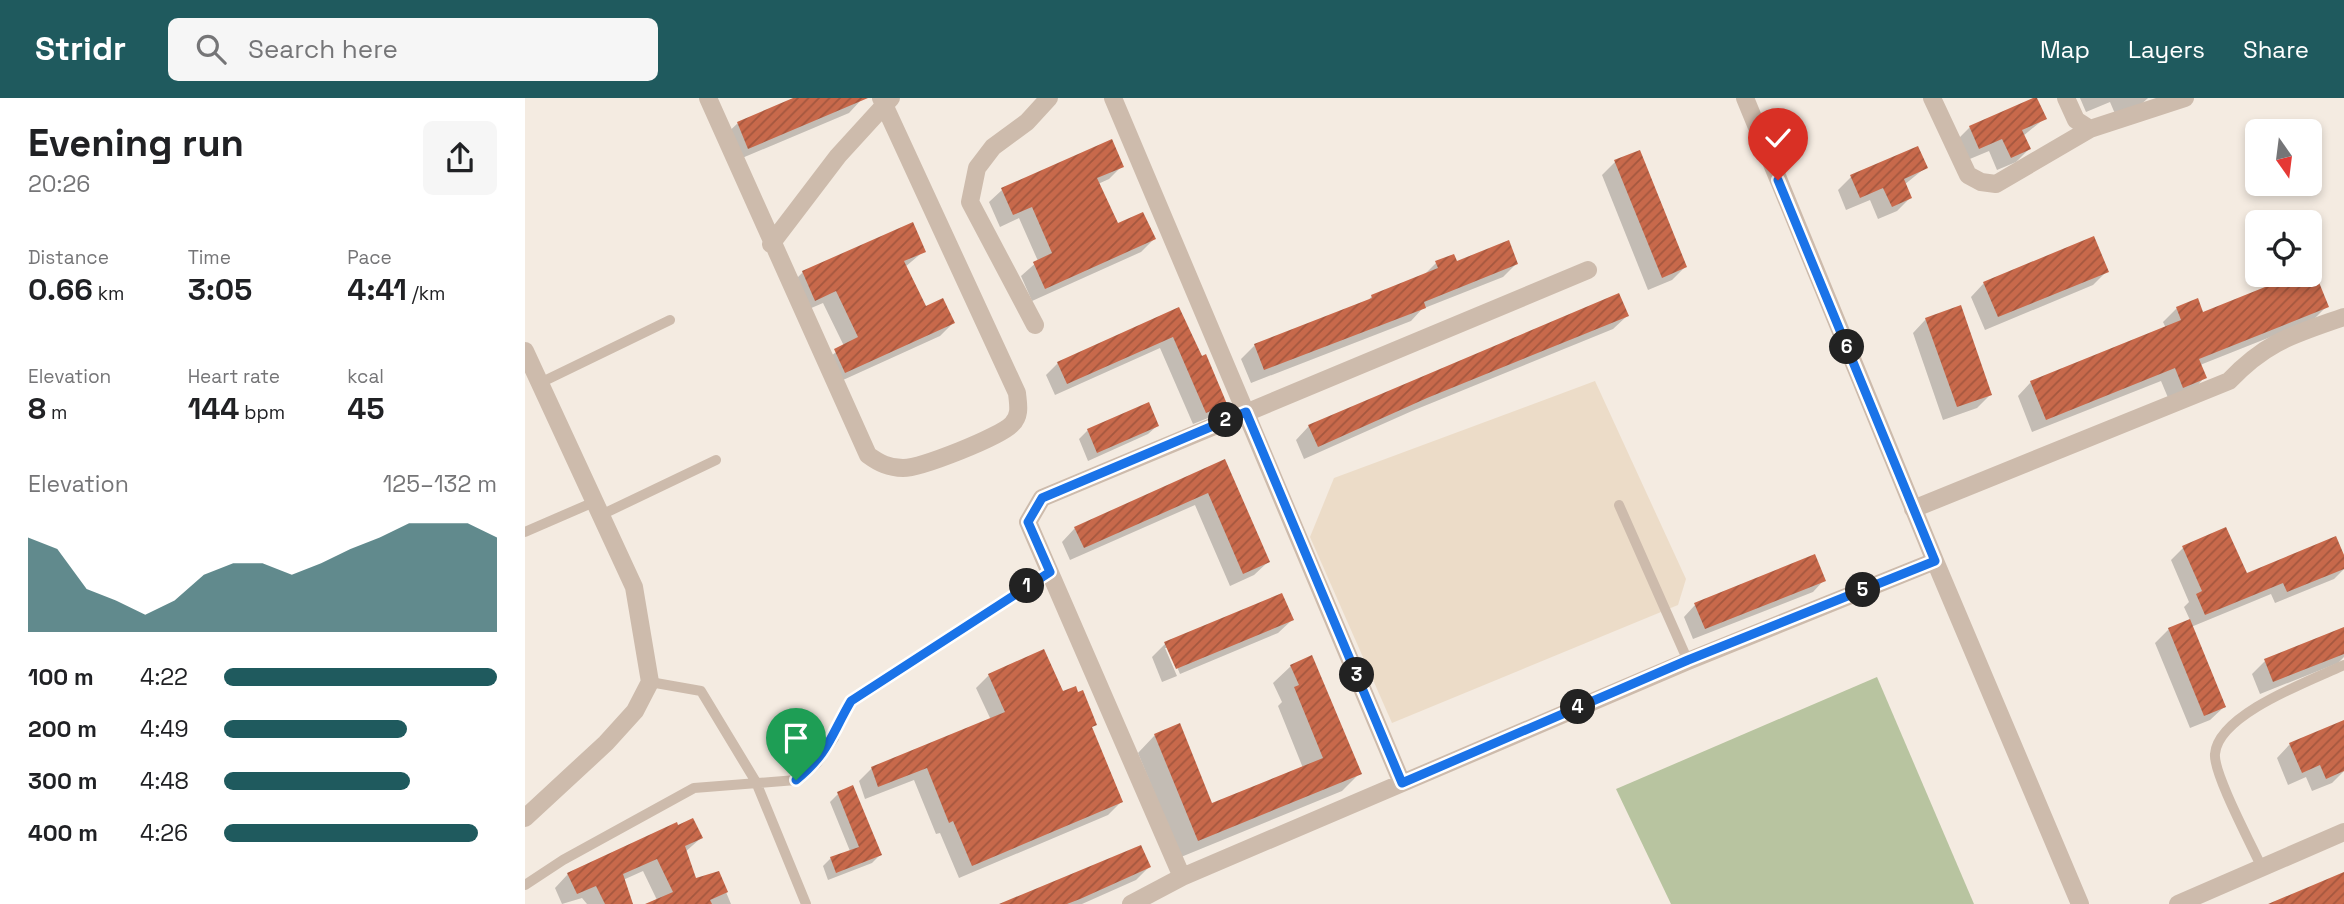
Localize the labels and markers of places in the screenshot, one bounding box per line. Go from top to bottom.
pin [1748,108,1808,180]
pin: 6 [1829,330,1865,364]
pin: 2 [1209,402,1243,438]
pin: 1 [1009,568,1045,603]
pin: 5 [1845,573,1881,608]
pin: 3 [1339,658,1375,692]
pin: 4 [1561,690,1595,724]
pin [766,708,826,780]

